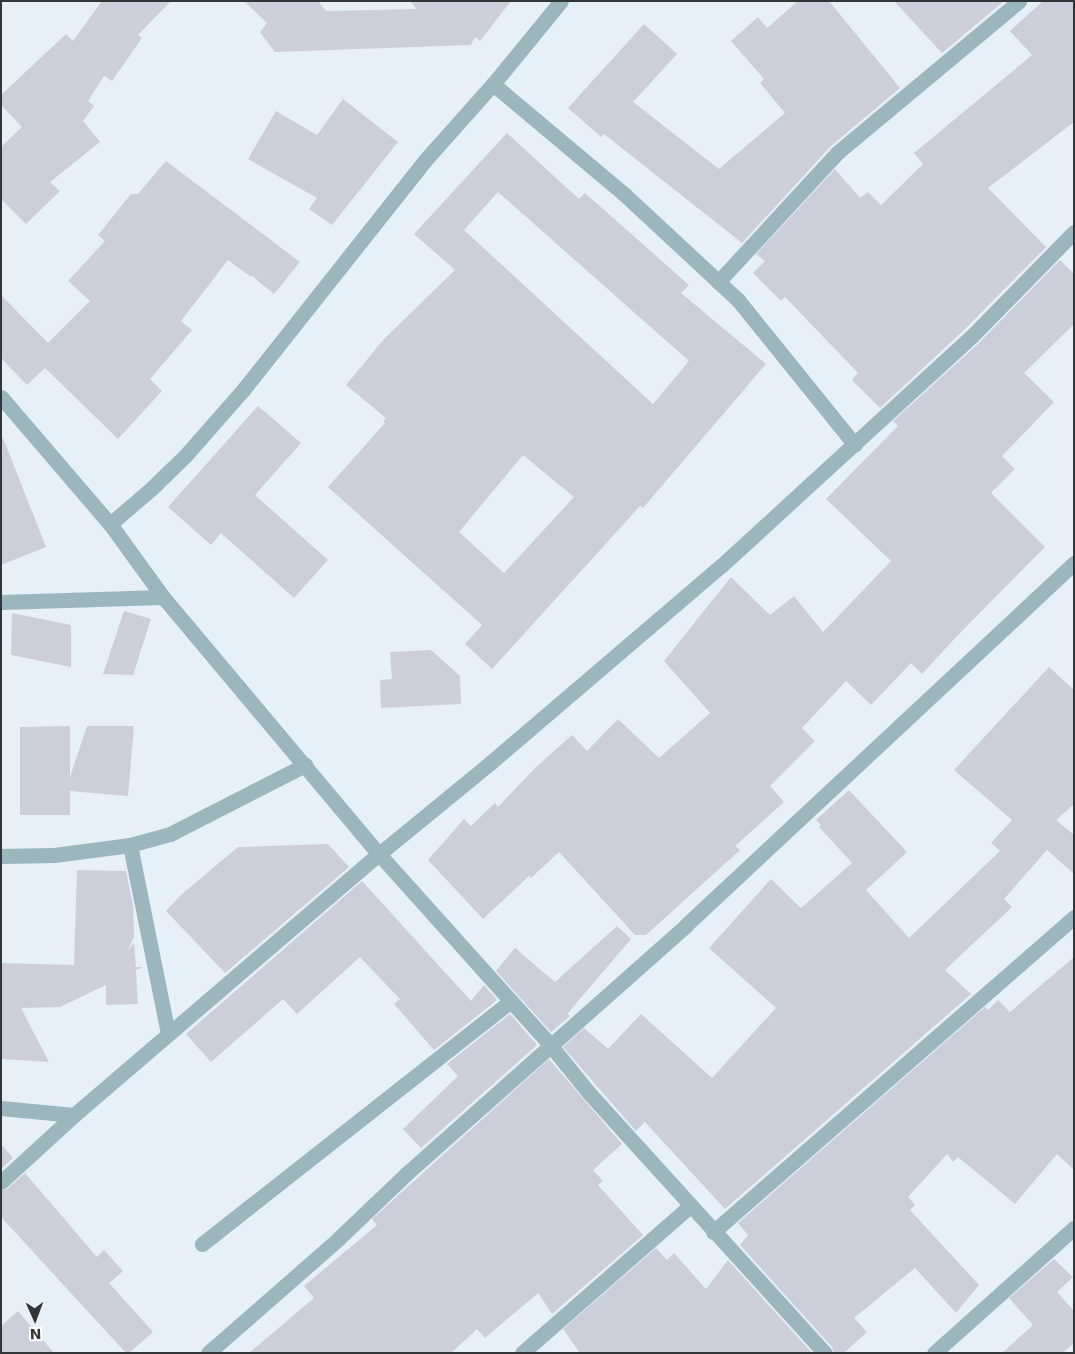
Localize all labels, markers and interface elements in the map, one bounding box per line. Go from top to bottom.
north arrow [10,1294,60,1344]
text: N [29,1326,42,1342]

